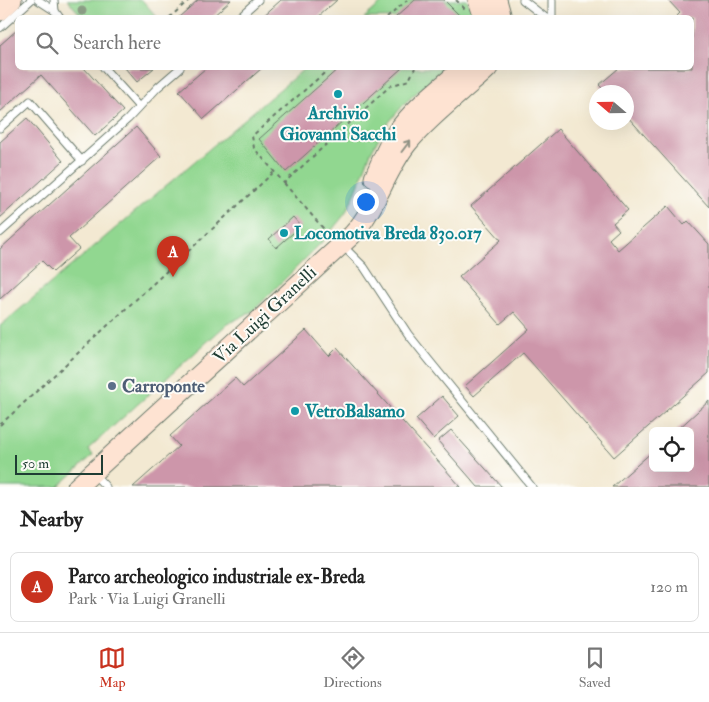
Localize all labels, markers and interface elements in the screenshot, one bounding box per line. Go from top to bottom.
search box [15,15,694,70]
icon: search [33,29,61,57]
text: Search here [73,31,161,55]
north arrow [589,85,634,130]
marker: Archivio Giovanni Sacchi [332,88,344,100]
place label: Archivio Giovanni Sacchi [280,102,397,146]
one-way arrow [401,140,412,153]
your location [353,189,379,215]
place label: Locomotiva Breda 830.017 [294,222,482,245]
marker: Locomotiva Breda 830.017 [278,227,290,239]
pin: A [157,236,189,277]
street label: Via Luigi Granelli [208,261,322,369]
place label: Carroponte [122,375,205,398]
marker: Carroponte [106,380,118,392]
place label: VetroBalsamo [304,400,405,423]
marker: VetroBalsamo [289,405,301,417]
map controls [649,427,694,472]
button: locate [649,427,694,472]
scale bar [15,452,102,475]
text: 50 m [22,455,49,472]
text: Nearby [20,506,83,533]
text: Parco archeologico industriale ex-Breda [68,565,365,589]
text: A [32,577,42,597]
text: 120 m [650,577,688,597]
text: Park · Via Luigi Granelli [68,589,225,609]
tab: Map [98,644,126,691]
tab: Directions [323,644,382,691]
tab: Saved [579,644,611,691]

